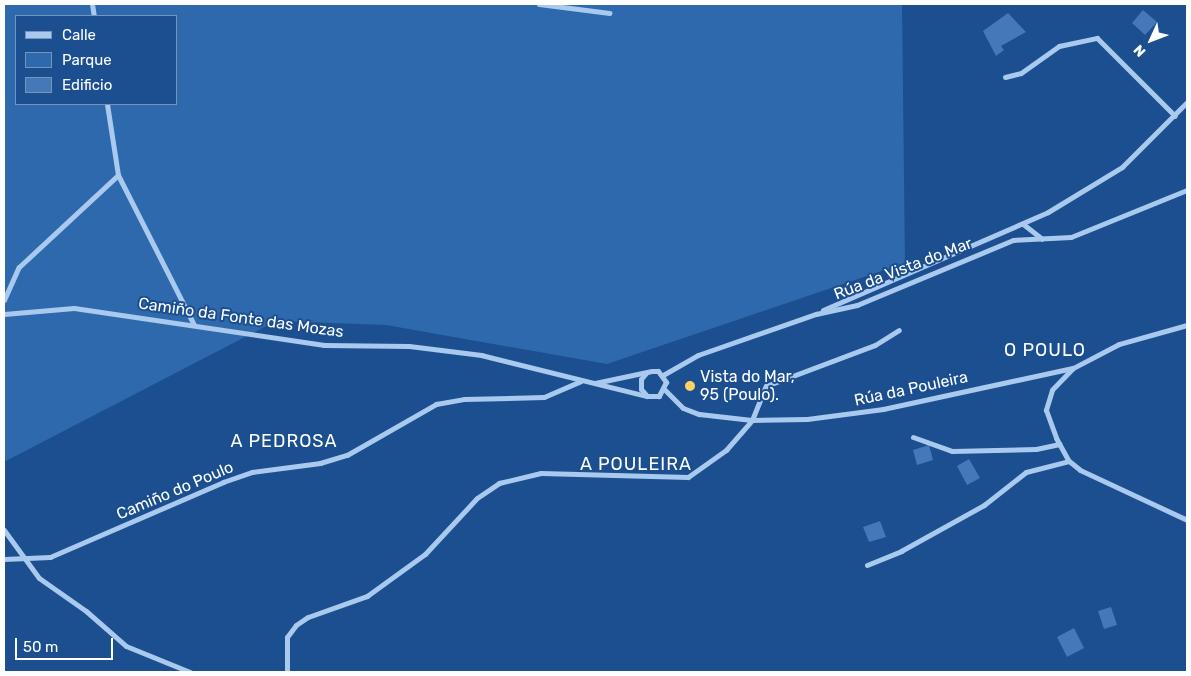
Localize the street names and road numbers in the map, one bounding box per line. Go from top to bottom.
street label: Rúa da Vista do Mar [831,234,975,304]
street label: Camiño da Fonte das Mozas [137,294,345,342]
street label: Rúa da Pouleira [852,368,970,410]
street label: Camiño do Poulo [114,458,236,524]

